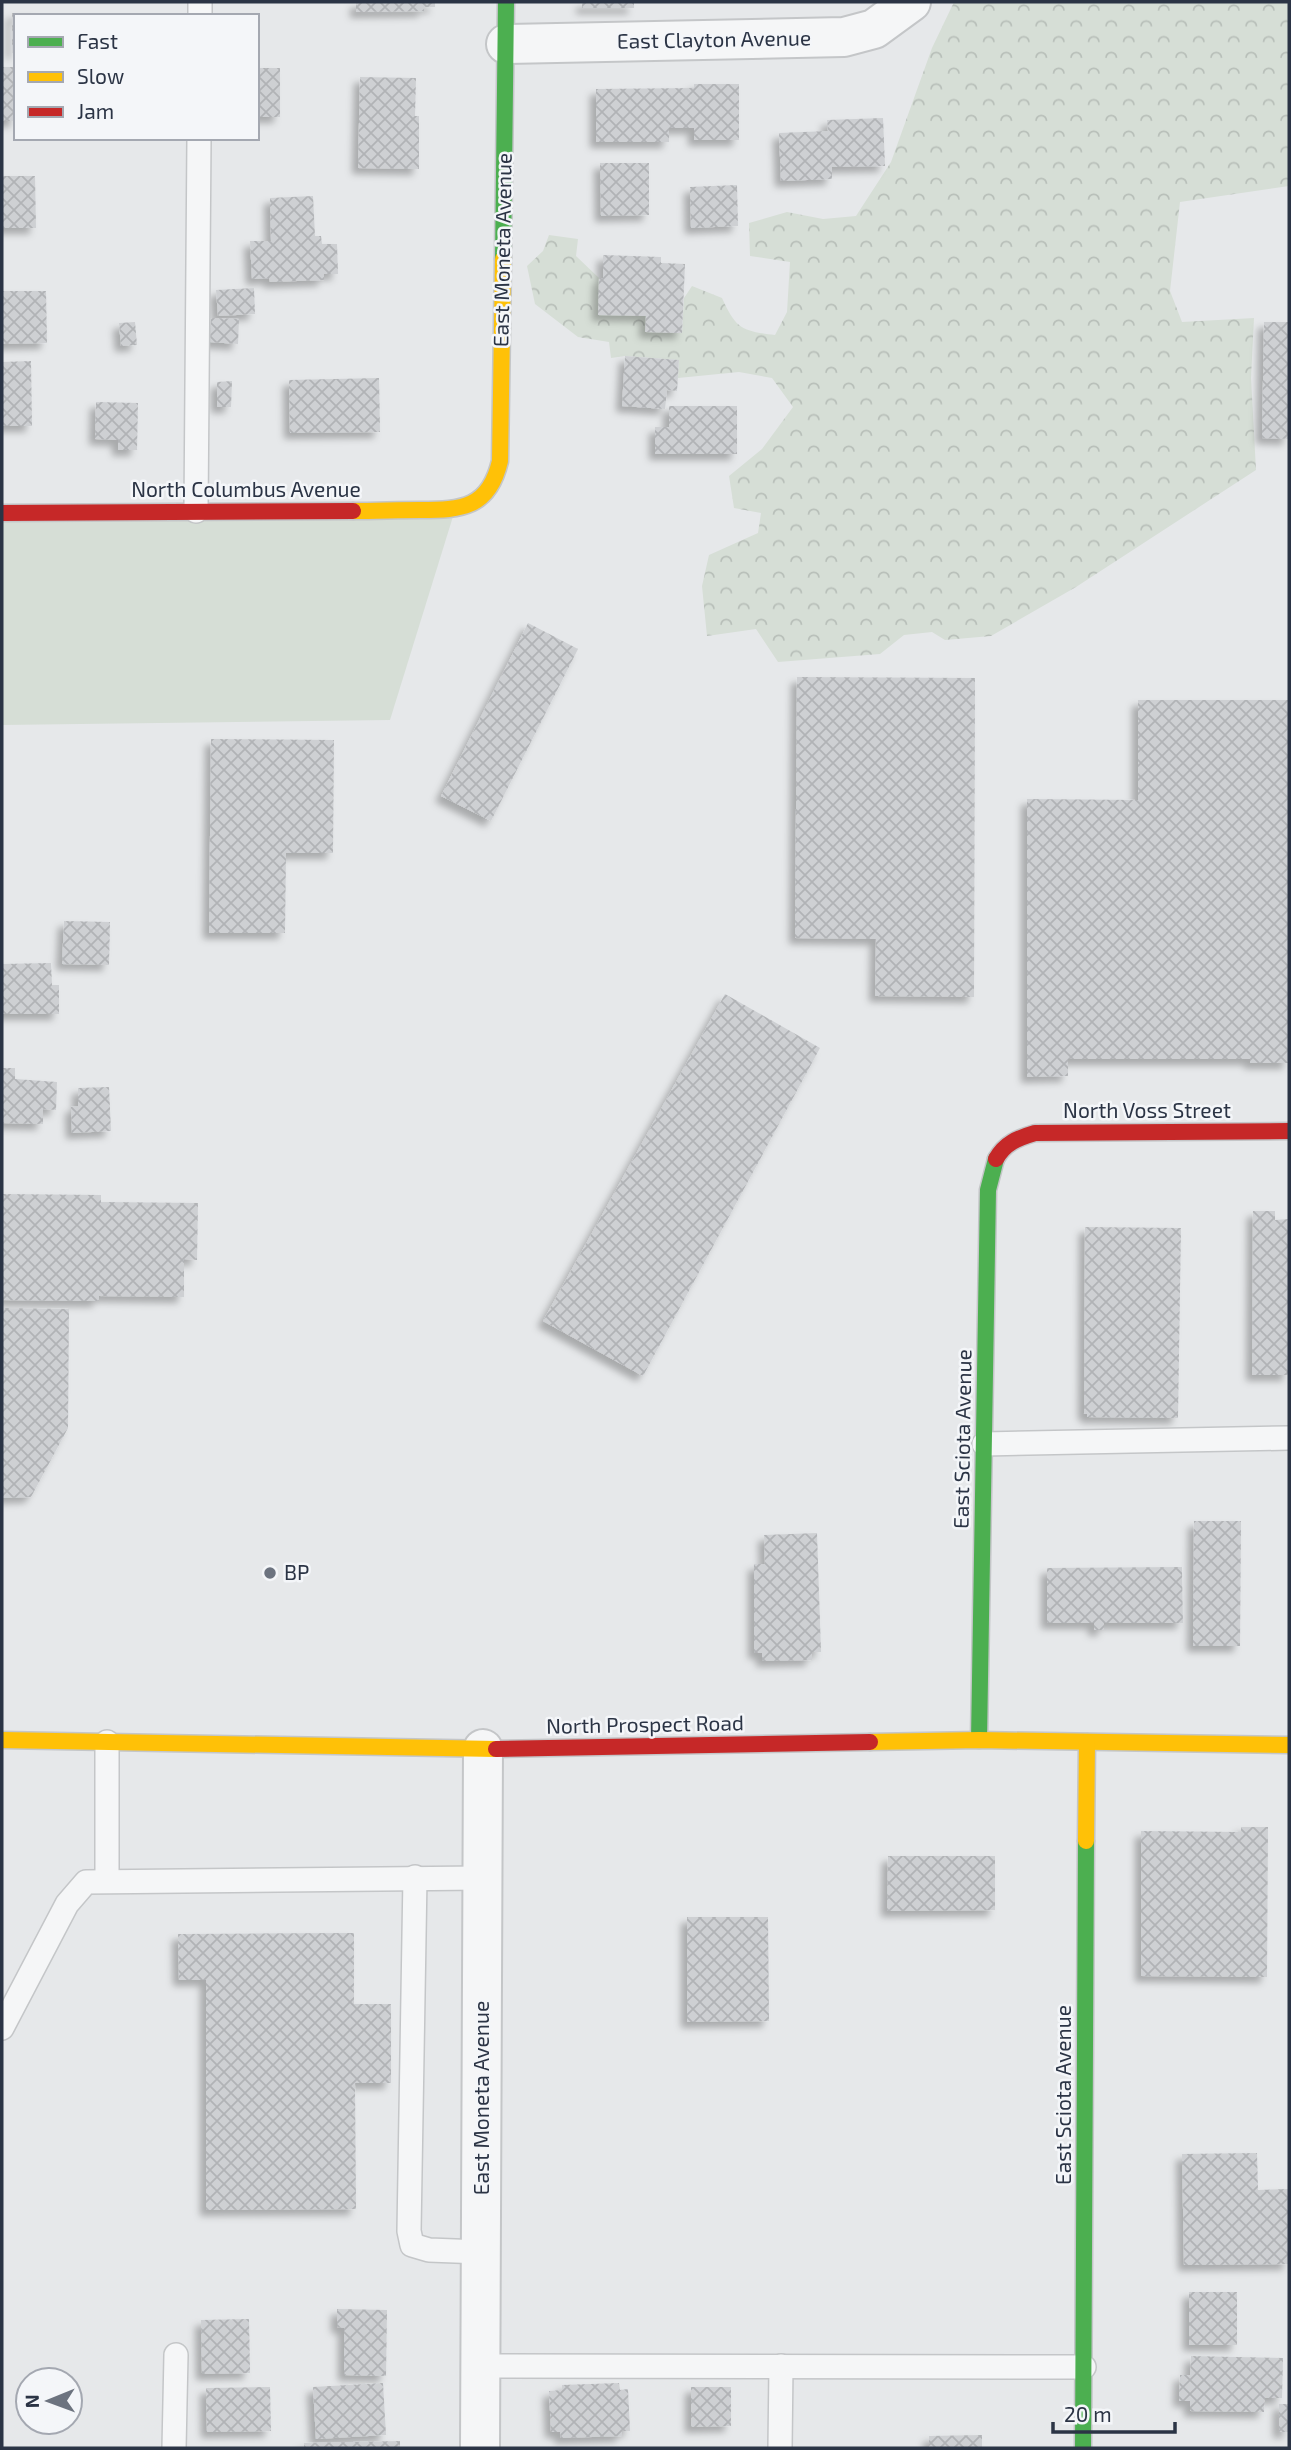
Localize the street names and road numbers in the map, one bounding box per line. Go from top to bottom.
street label: East Clayton Avenue [617,24,811,53]
street label: East Moneta Avenue [487,152,516,347]
street label: North Columbus Avenue [131,476,361,501]
street label: North Voss Street [1063,1097,1231,1122]
street label: East Sciota Avenue [947,1349,976,1529]
street label: North Prospect Road [546,1709,744,1738]
street label: East Moneta Avenue [468,2001,493,2195]
street label: East Sciota Avenue [1050,2005,1075,2185]

